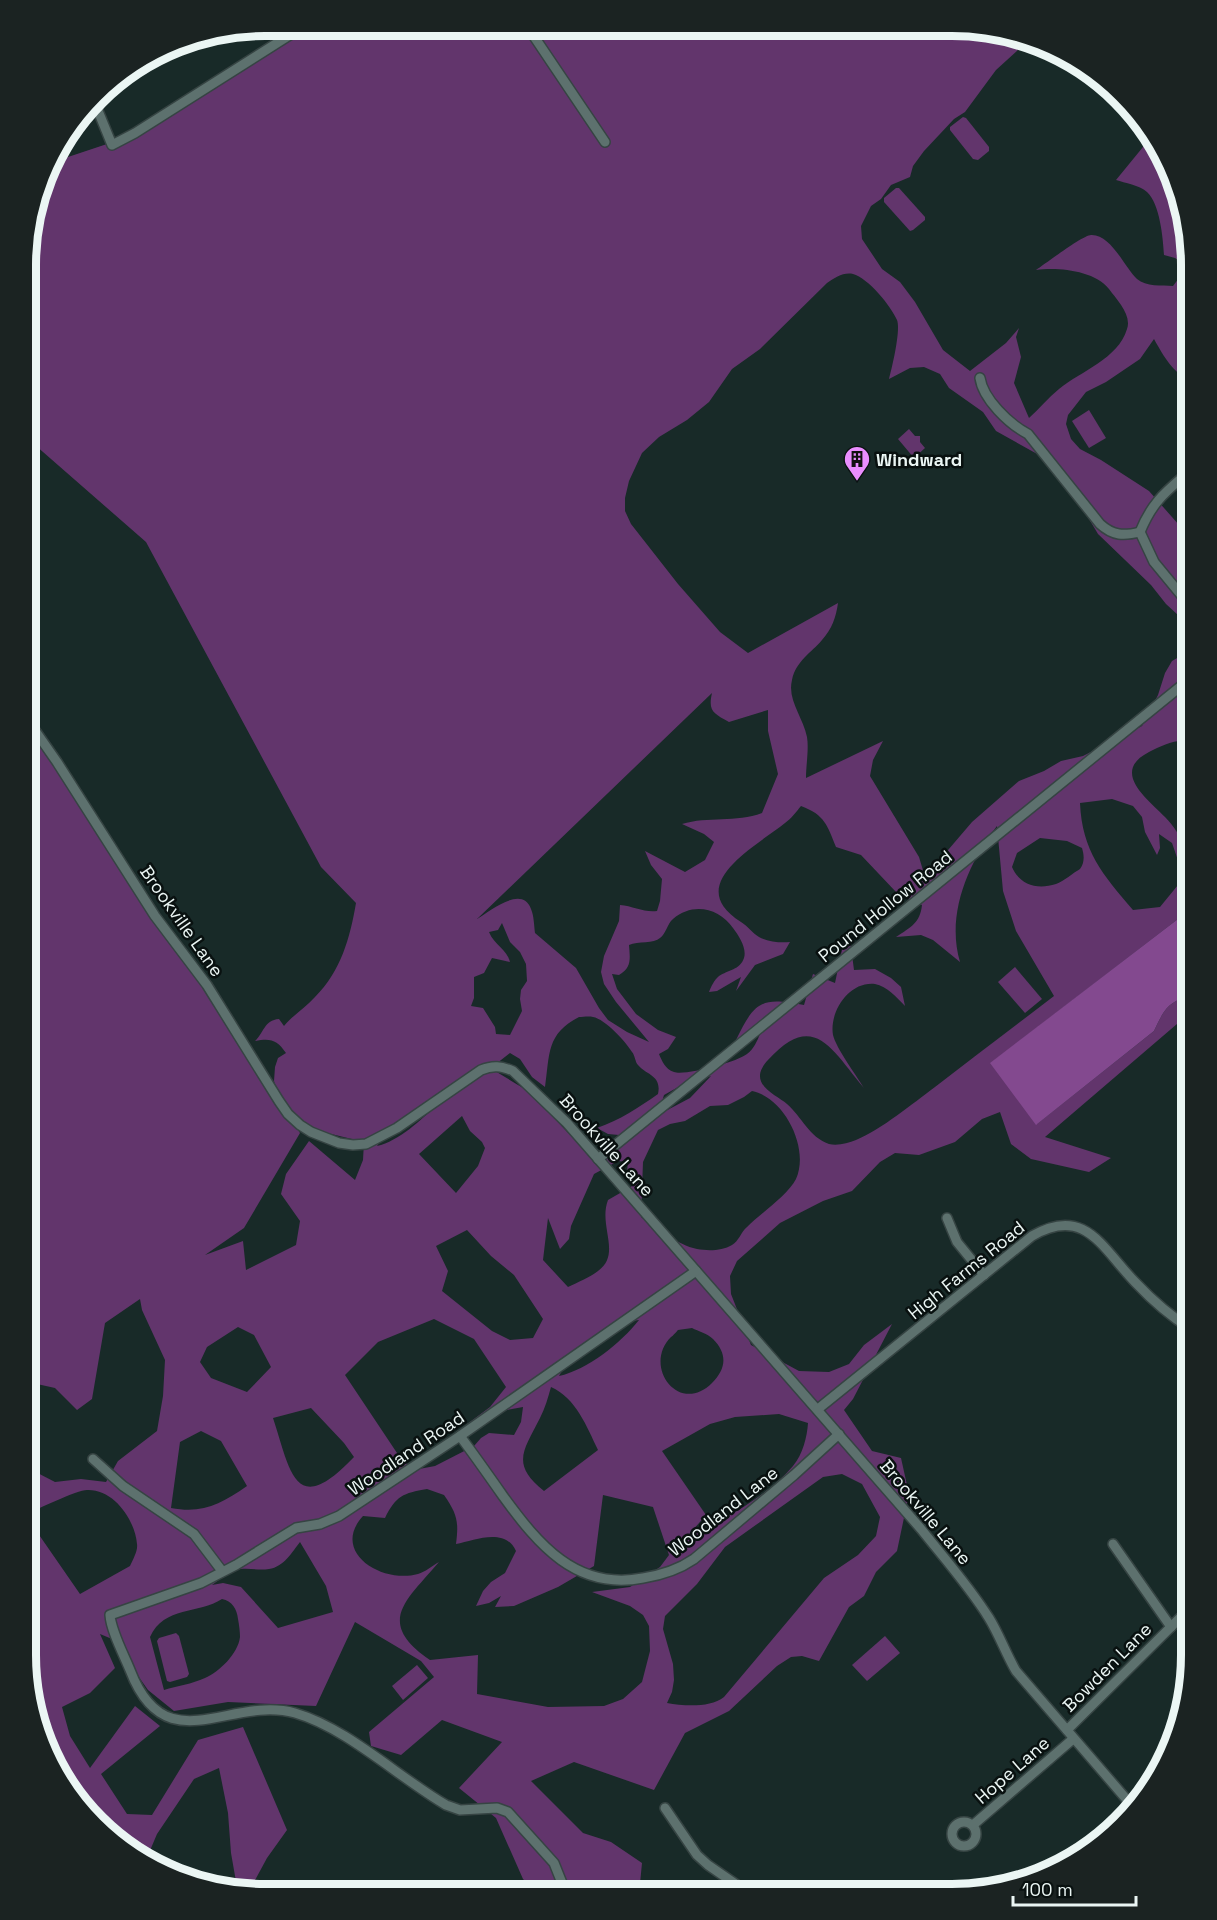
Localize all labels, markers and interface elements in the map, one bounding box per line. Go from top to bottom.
building icon: Windward [842,444,872,482]
place label: Windward [876,448,962,471]
street label: Pound Hollow Road [813,845,957,967]
street label: Brookville Lane [135,861,229,981]
street label: Brookville Lane [555,1089,659,1201]
street label: High Farms Road [903,1216,1029,1324]
street label: Woodland Road [343,1406,469,1500]
street label: Brookville Lane [875,1455,977,1569]
street label: Woodland Lane [663,1461,783,1561]
street label: Bowden Lane [1058,1618,1156,1716]
street label: Hope Lane [970,1731,1054,1809]
scale bar [1013,1869,1136,1907]
text: 100 m [1022,1878,1073,1901]

